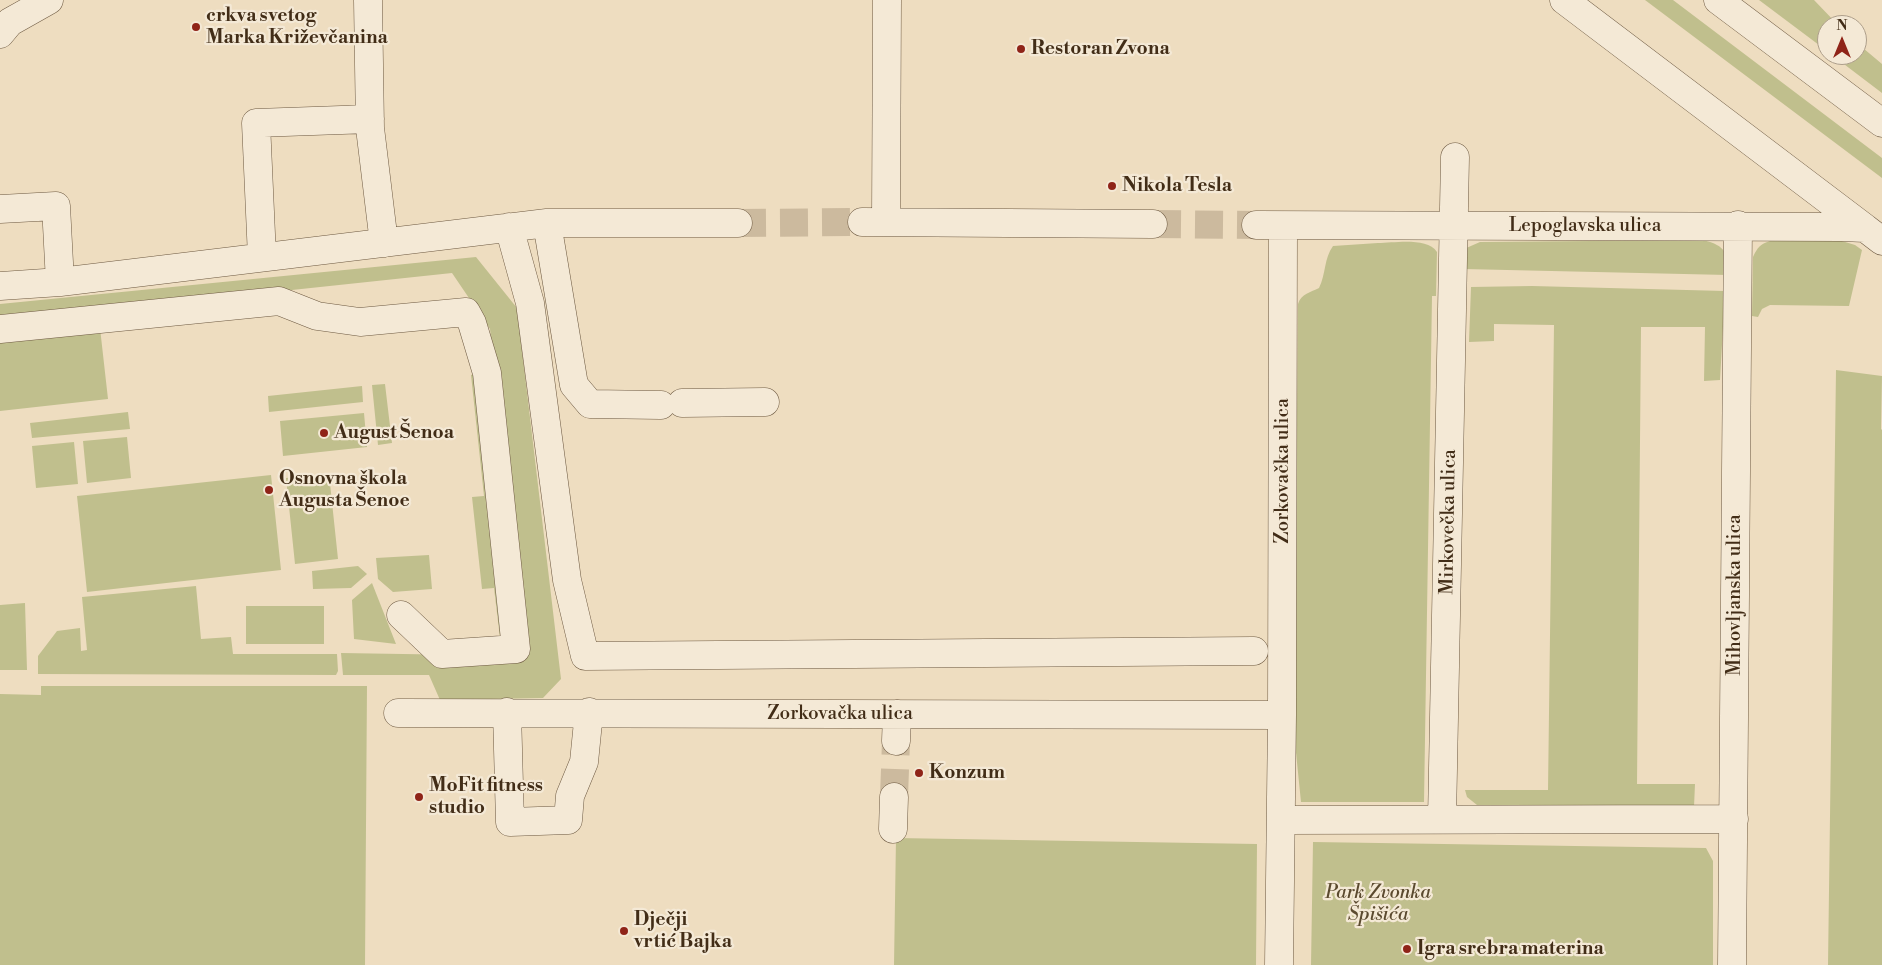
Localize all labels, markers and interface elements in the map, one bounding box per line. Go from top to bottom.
place label: crkva svetog Marka Križevčanina [206,5,388,49]
north arrow [1817,15,1867,65]
text: N [1836,17,1848,35]
marker: crkva svetog Marka Križevčanina [190,21,202,33]
place label: Restoran Zvona [1031,38,1170,60]
marker: Restoran Zvona [1015,43,1027,55]
place label: Nikola Tesla [1122,175,1232,197]
marker: Nikola Tesla [1106,180,1118,192]
street label: Lepoglavska ulica [1509,215,1661,237]
street label: Zorkovačka ulica [1272,398,1294,544]
place label: August Šenoa [334,422,454,444]
marker: August Šenoa [318,427,330,439]
street label: Mirkovečka ulica [1436,449,1462,595]
place label: Osnovna škola Augusta Šenoe [279,468,410,512]
marker: Osnovna škola Augusta Šenoe [263,484,275,496]
street label: Mihovljanska ulica [1724,514,1746,676]
street label: Zorkovačka ulica [767,703,913,725]
place label: Konzum [929,762,1005,784]
marker: Konzum [913,767,925,779]
place label: MoFit fitness studio [429,775,543,819]
marker: MoFit fitness studio [413,791,425,803]
park label: Park Zvonka Špišića [1325,882,1431,926]
place label: Dječji vrtić Bajka [634,909,732,953]
marker: Dječji vrtić Bajka [618,925,630,937]
place label: Igra srebra materina [1417,938,1604,960]
marker: Igra srebra materina [1401,943,1413,955]

